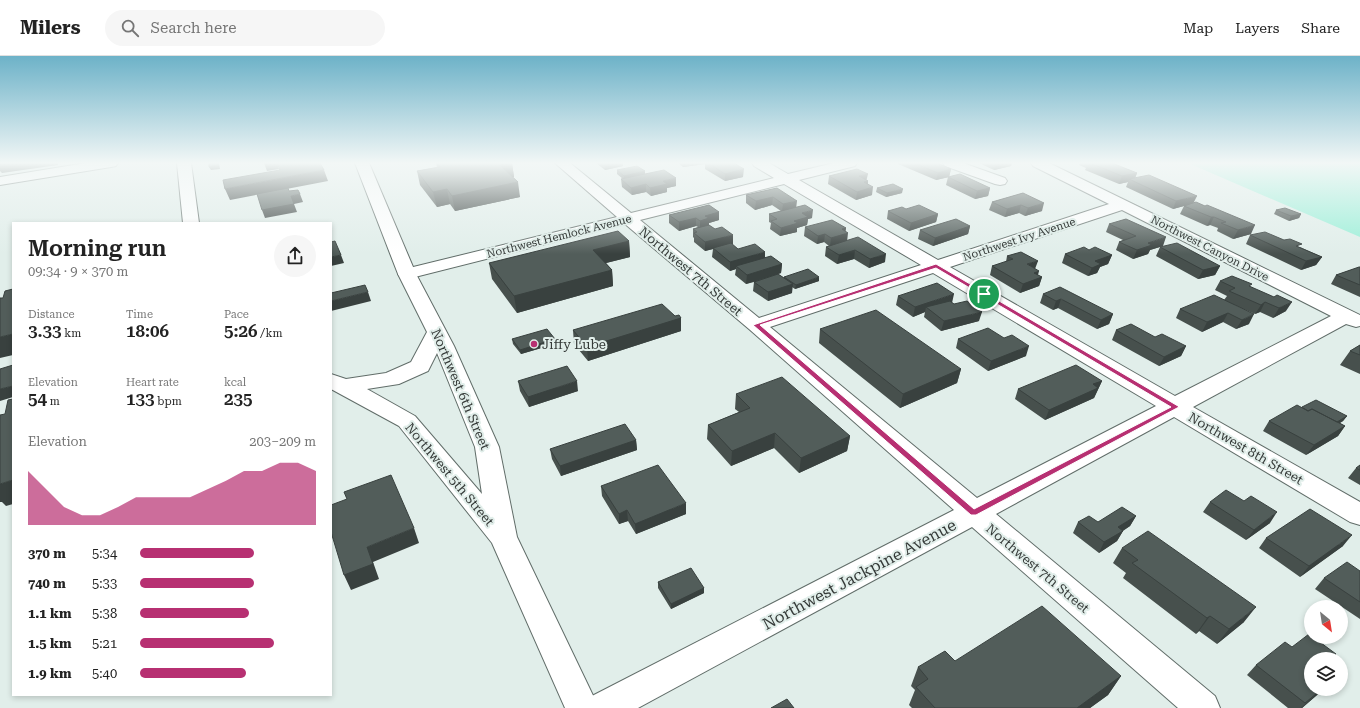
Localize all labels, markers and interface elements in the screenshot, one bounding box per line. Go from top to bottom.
search box [105,10,385,46]
text: Milers [20,16,81,39]
icon: search [119,17,141,39]
text: Search here [151,19,236,37]
text: Map [1183,20,1213,36]
text: Layers [1235,20,1279,36]
text: Share [1301,20,1340,36]
street label: Northwest Hemlock Avenue [485,212,633,261]
street label: Northwest Canyon Drive [1149,213,1271,284]
street label: Northwest Ivy Avenue [961,215,1077,264]
street label: Northwest 7th Street [636,224,745,319]
button: share [274,235,316,277]
text: Morning run [28,236,166,261]
text: 09:34 · 9 × 370 m [28,264,128,279]
pin [967,277,1001,311]
icon: arrive [973,283,995,305]
text: Distance [28,308,75,321]
text: Time [126,308,153,321]
text: Pace [224,308,249,321]
text: 3.33 [28,321,62,341]
text: 18:06 [126,321,169,341]
text: 5:26 [224,321,258,341]
street label: Northwest 6th Street [428,326,493,452]
text: km [62,327,81,340]
text: /km [258,327,283,340]
place label: Jiffy Lube [542,337,606,352]
marker: Jiffy Lube [529,339,539,349]
text: Elevation [28,376,78,389]
text: Heart rate [126,376,179,389]
text: kcal [224,376,246,389]
text: 54 [28,389,47,409]
text: 133 [126,389,155,409]
text: 235 [224,389,253,409]
text: m [47,395,60,408]
text: bpm [155,395,182,408]
street label: Northwest 8th Street [1186,409,1306,487]
street label: Northwest 5th Street [402,420,497,529]
text: Elevation [28,434,87,449]
text: 203–209 m [249,434,316,449]
street label: Northwest Jackpine Avenue [759,515,960,634]
street label: Northwest 7th Street [983,521,1092,616]
text: 370 m [28,546,66,561]
text: 5:34 [92,546,117,561]
text: 740 m [28,576,66,591]
text: 5:33 [92,576,117,591]
north arrow [1304,600,1348,644]
map controls [1304,600,1348,696]
text: 1.1 km [28,606,71,621]
text: 5:38 [92,606,117,621]
text: 1.5 km [28,636,71,651]
text: 5:21 [92,636,117,651]
button: layers [1304,652,1348,696]
text: 1.9 km [28,666,71,681]
text: 5:40 [92,666,117,681]

